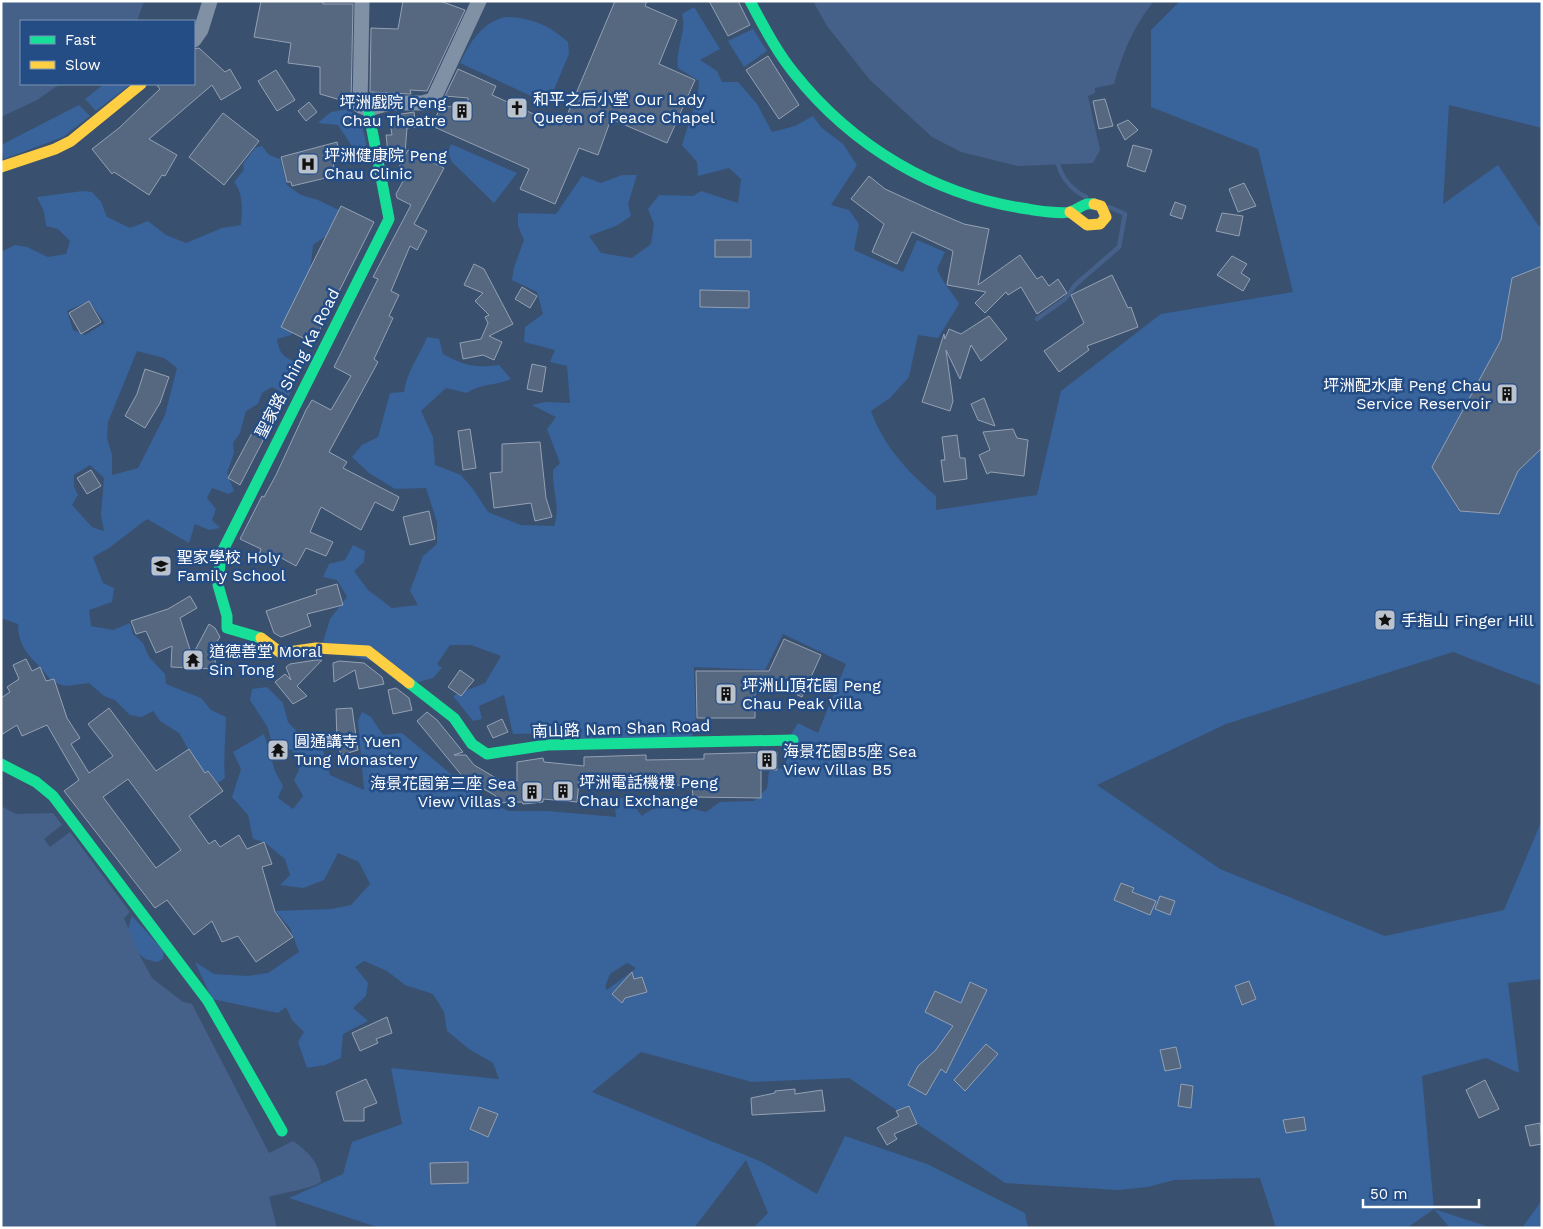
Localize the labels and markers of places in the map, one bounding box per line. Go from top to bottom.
place label: 和平之后小堂 Our Lady Queen of Peace Chapel [533,90,715,127]
place label: 坪洲戲院 Peng Chau Theatre [339,93,446,130]
church icon: 和平之后小堂 Our Lady Queen of Peace Chapel [505,96,529,120]
building icon: 坪洲戲院 Peng Chau Theatre [450,99,474,123]
place label: 坪洲健康院 Peng Chau Clinic [324,146,447,183]
hospital icon: 坪洲健康院 Peng Chau Clinic [296,152,320,176]
place label: 坪洲配水庫 Peng Chau Service Reservoir [1323,376,1491,413]
building icon: 坪洲配水庫 Peng Chau Service Reservoir [1495,382,1519,406]
place label: 聖家學校 Holy Family School [177,548,286,585]
school or university icon: 聖家學校 Holy Family School [149,554,173,578]
place icon: 手指山 Finger Hill [1373,608,1397,632]
place label: 手指山 Finger Hill [1401,611,1534,630]
place label: 道德善堂 Moral Sin Tong [209,642,322,679]
temple icon: 道德善堂 Moral Sin Tong [181,648,205,672]
place label: 坪洲山頂花園 Peng Chau Peak Villa [742,676,881,713]
building icon: 坪洲山頂花園 Peng Chau Peak Villa [714,682,738,706]
place label: 圓通講寺 Yuen Tung Monastery [294,732,418,769]
temple icon: 圓通講寺 Yuen Tung Monastery [266,738,290,762]
place label: 海景花園B5座 Sea View Villas B5 [783,742,917,779]
building icon: 海景花園B5座 Sea View Villas B5 [755,748,779,772]
place label: 坪洲電話機樓 Peng Chau Exchange [579,773,718,810]
place label: 海景花園第三座 Sea View Villas 3 [370,774,516,811]
building icon: 坪洲電話機樓 Peng Chau Exchange [551,779,575,803]
building icon: 海景花園第三座 Sea View Villas 3 [520,780,544,804]

